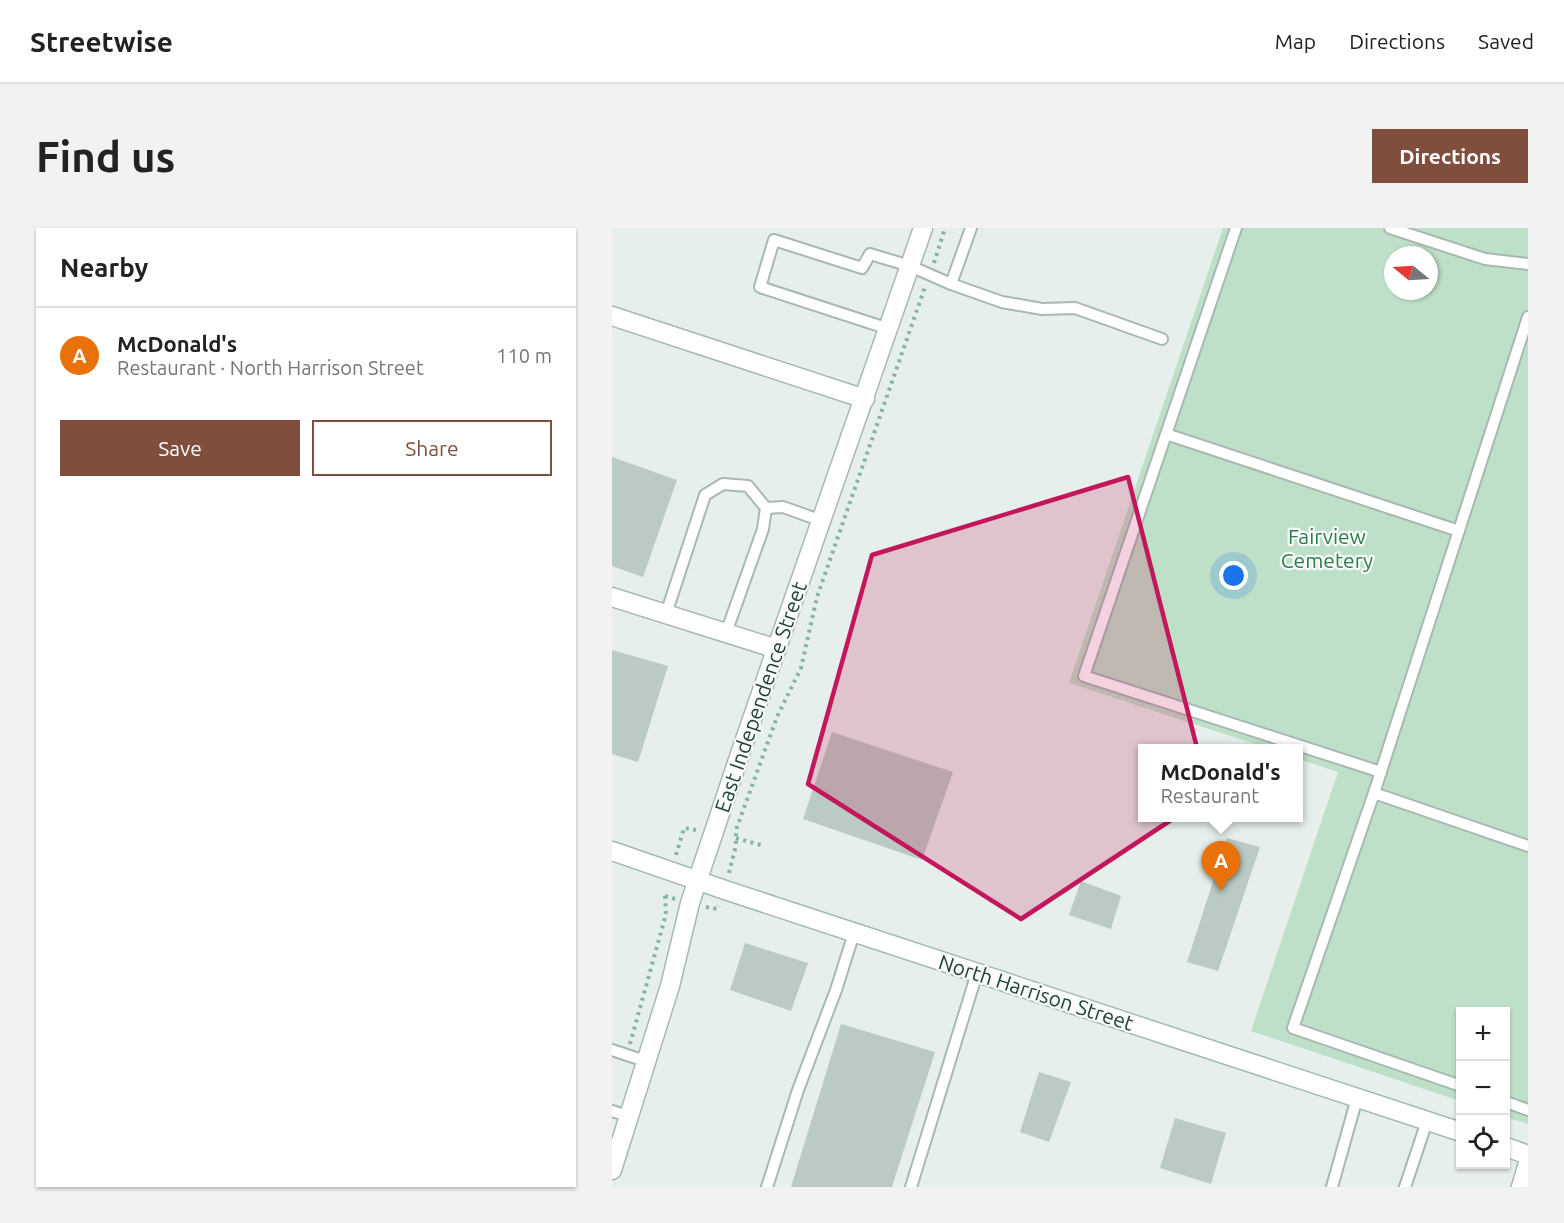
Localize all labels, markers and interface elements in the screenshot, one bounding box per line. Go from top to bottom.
text: Streetwise [30,26,173,57]
text: Map [1275,29,1316,53]
text: Directions [1349,29,1445,53]
text: Saved [1478,29,1534,53]
button: Directions [1372,129,1528,183]
text: Find us [36,133,175,180]
north arrow [1384,246,1438,300]
text: Nearby [60,253,148,282]
text: McDonald's [117,331,237,356]
text: A [72,344,87,367]
text: 110 m [496,344,552,367]
text: Restaurant · North Harrison Street [117,356,424,379]
button: Save [60,420,300,476]
button: Share [312,420,552,476]
park label: Fairview Cemetery [1281,524,1373,572]
your location [1219,561,1248,590]
street label: East Independence Street [709,578,811,815]
popup [1138,744,1303,822]
text: McDonald's [1160,759,1281,784]
text: Restaurant [1160,784,1259,807]
pin: A [1202,842,1240,891]
street label: North Harrison Street [936,949,1137,1035]
map controls [1456,1007,1510,1169]
button: + [1456,1007,1510,1061]
button: − [1456,1061,1510,1115]
button: locate [1456,1115,1510,1169]

